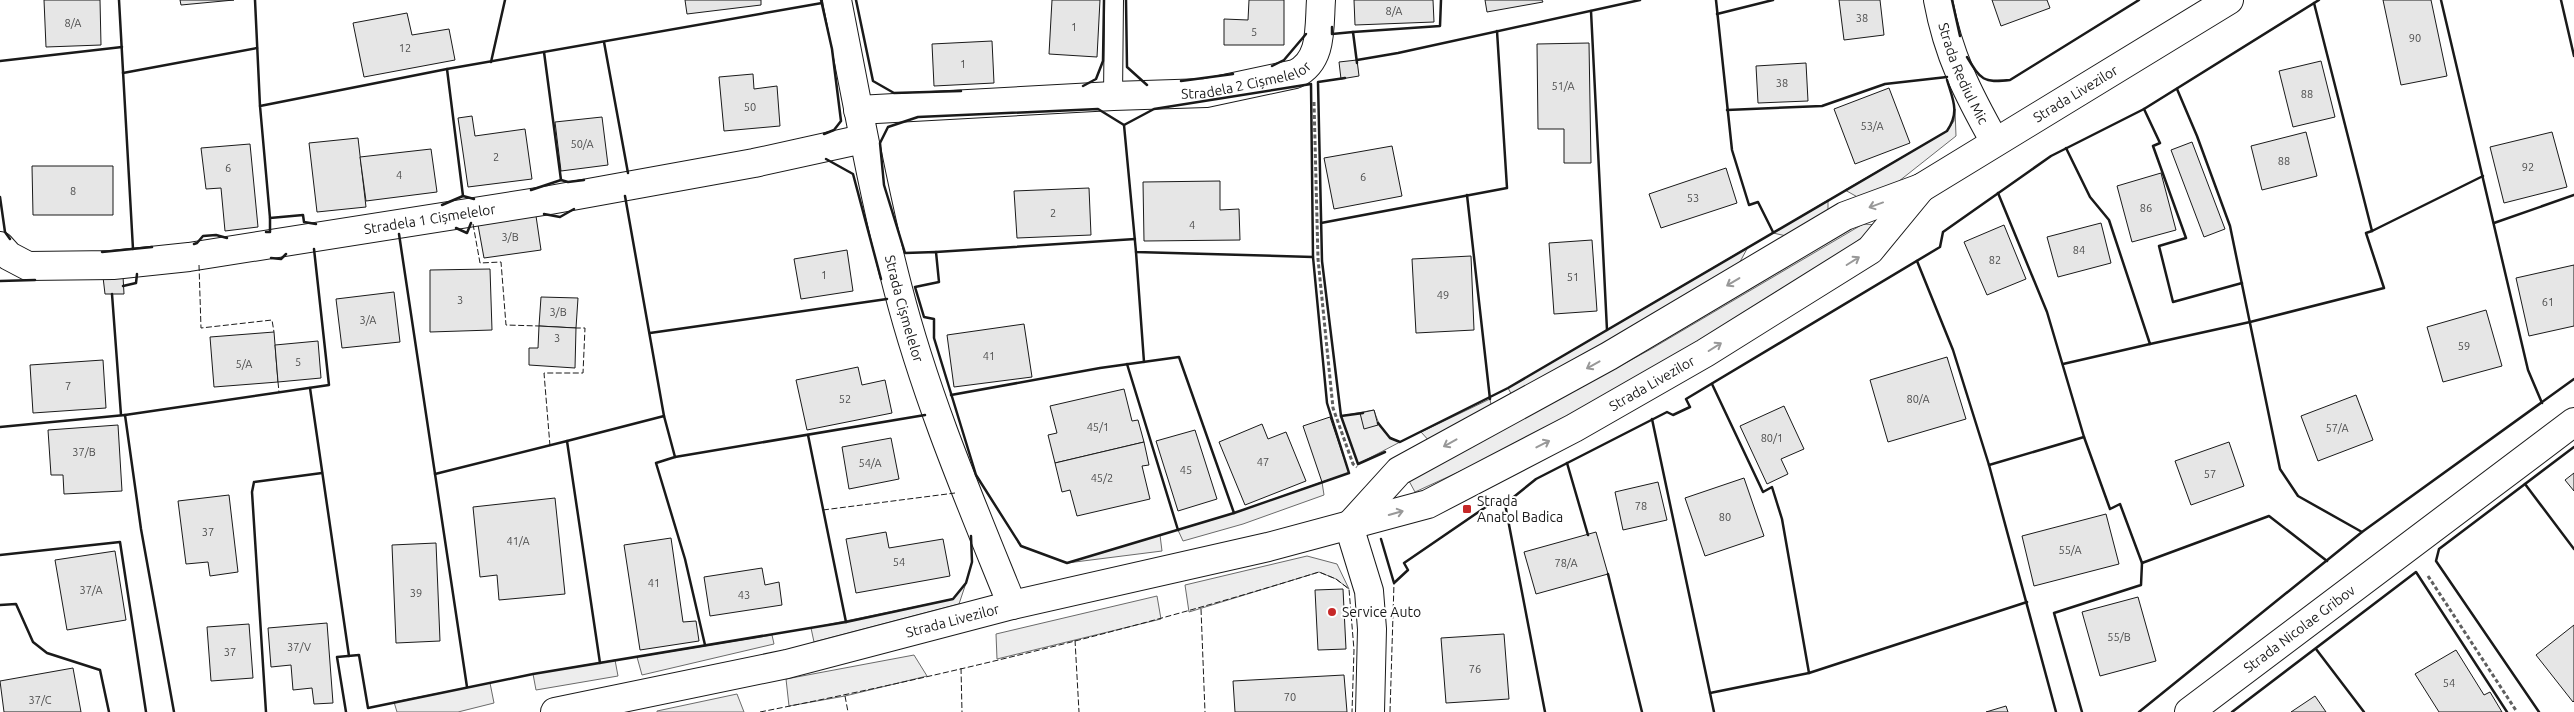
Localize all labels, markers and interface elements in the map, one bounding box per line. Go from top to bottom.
house number: 8/A [1386,5,1403,17]
house number: 38 [1856,12,1868,24]
house number: 8/A [65,17,82,29]
house number: 1 [1071,21,1077,33]
street label: Strada Rediul Mic [1935,21,1992,127]
house number: 5 [1251,26,1257,38]
house number: 90 [2409,32,2421,44]
house number: 12 [399,42,411,54]
house number: 1 [960,58,966,70]
street label: Stradela 2 Cișmelelor [1181,58,1315,102]
street label: Strada Livezilor [2030,62,2121,126]
house number: 38 [1776,77,1788,89]
house number: 51/A [1551,80,1575,92]
house number: 88 [2301,88,2313,100]
house number: 50 [744,101,756,113]
house number: 53/A [1860,120,1884,132]
house number: 50/A [570,138,594,150]
house number: 2 [493,151,499,163]
house number: 88 [2278,155,2290,167]
house number: 92 [2522,161,2534,173]
house number: 6 [225,162,231,174]
house number: 4 [396,169,402,181]
house number: 6 [1360,171,1366,183]
house number: 8 [70,185,76,197]
house number: 53 [1687,192,1699,204]
street label: Stradela 1 Cișmelelor [363,201,497,237]
one-way arrow [1868,201,1884,210]
house number: 86 [2140,202,2152,214]
house number: 2 [1050,207,1056,219]
house number: 4 [1189,219,1195,231]
house number: 3/B [501,231,519,243]
house number: 84 [2073,244,2085,256]
street label: Strada Cișmelelor [882,253,927,365]
house number: 82 [1989,254,2001,266]
one-way arrow [1845,256,1859,266]
house number: 1 [821,269,827,281]
house number: 51 [1567,271,1579,283]
one-way arrow [1727,278,1741,288]
house number: 49 [1437,289,1449,301]
house number: 3 [457,294,463,306]
house number: 61 [2542,296,2554,308]
house number: 3/B [549,306,567,318]
house number: 3/A [360,314,377,326]
house number: 3 [554,332,560,344]
house number: 59 [2458,340,2470,352]
one-way arrow [1708,342,1722,352]
house number: 41 [983,350,995,362]
street label: Strada Livezilor [1606,352,1698,414]
house number: 5 [295,356,301,368]
house number: 5/A [236,358,253,370]
one-way arrow [1586,360,1601,370]
house number: 7 [65,380,71,392]
house number: 52 [839,393,851,405]
house number: 80/A [1906,393,1930,405]
house number: 45/1 [1087,421,1109,433]
house number: 57/A [2325,422,2349,434]
house number: 80/1 [1761,432,1783,444]
one-way arrow [1444,438,1458,448]
one-way arrow [1535,439,1550,448]
house number: 37/B [72,446,96,458]
house number: 47 [1257,456,1269,468]
house number: 54/A [858,457,882,469]
house number: 45 [1180,464,1192,476]
house number: 57 [2204,468,2216,480]
house number: 45/2 [1091,472,1113,484]
place label: Strada Anatol Badica [1477,493,1563,525]
house number: 78 [1635,500,1647,512]
marker: Strada Anatol Badica [1461,503,1473,515]
one-way arrow [1388,507,1404,517]
house number: 80 [1719,511,1731,523]
house number: 37 [202,526,214,538]
house number: 41/A [506,535,530,547]
house number: 55/A [2058,544,2082,556]
house number: 54 [893,556,905,568]
house number: 78/A [1554,557,1578,569]
house number: 41 [648,577,660,589]
street label: Strada Nicolae Gribov [2240,582,2358,676]
house number: 37/A [79,584,103,596]
house number: 39 [410,587,422,599]
house number: 43 [738,589,750,601]
street label: Strada Livezilor [904,601,1002,641]
place label: Service Auto [1342,604,1421,620]
marker: Service Auto [1326,606,1338,618]
house number: 55/B [2107,631,2131,643]
house number: 37/V [287,641,311,653]
house number: 37 [224,646,236,658]
house number: 76 [1469,663,1481,675]
house number: 54 [2443,677,2455,689]
house number: 70 [1284,691,1296,703]
house number: 37/C [28,694,52,706]

